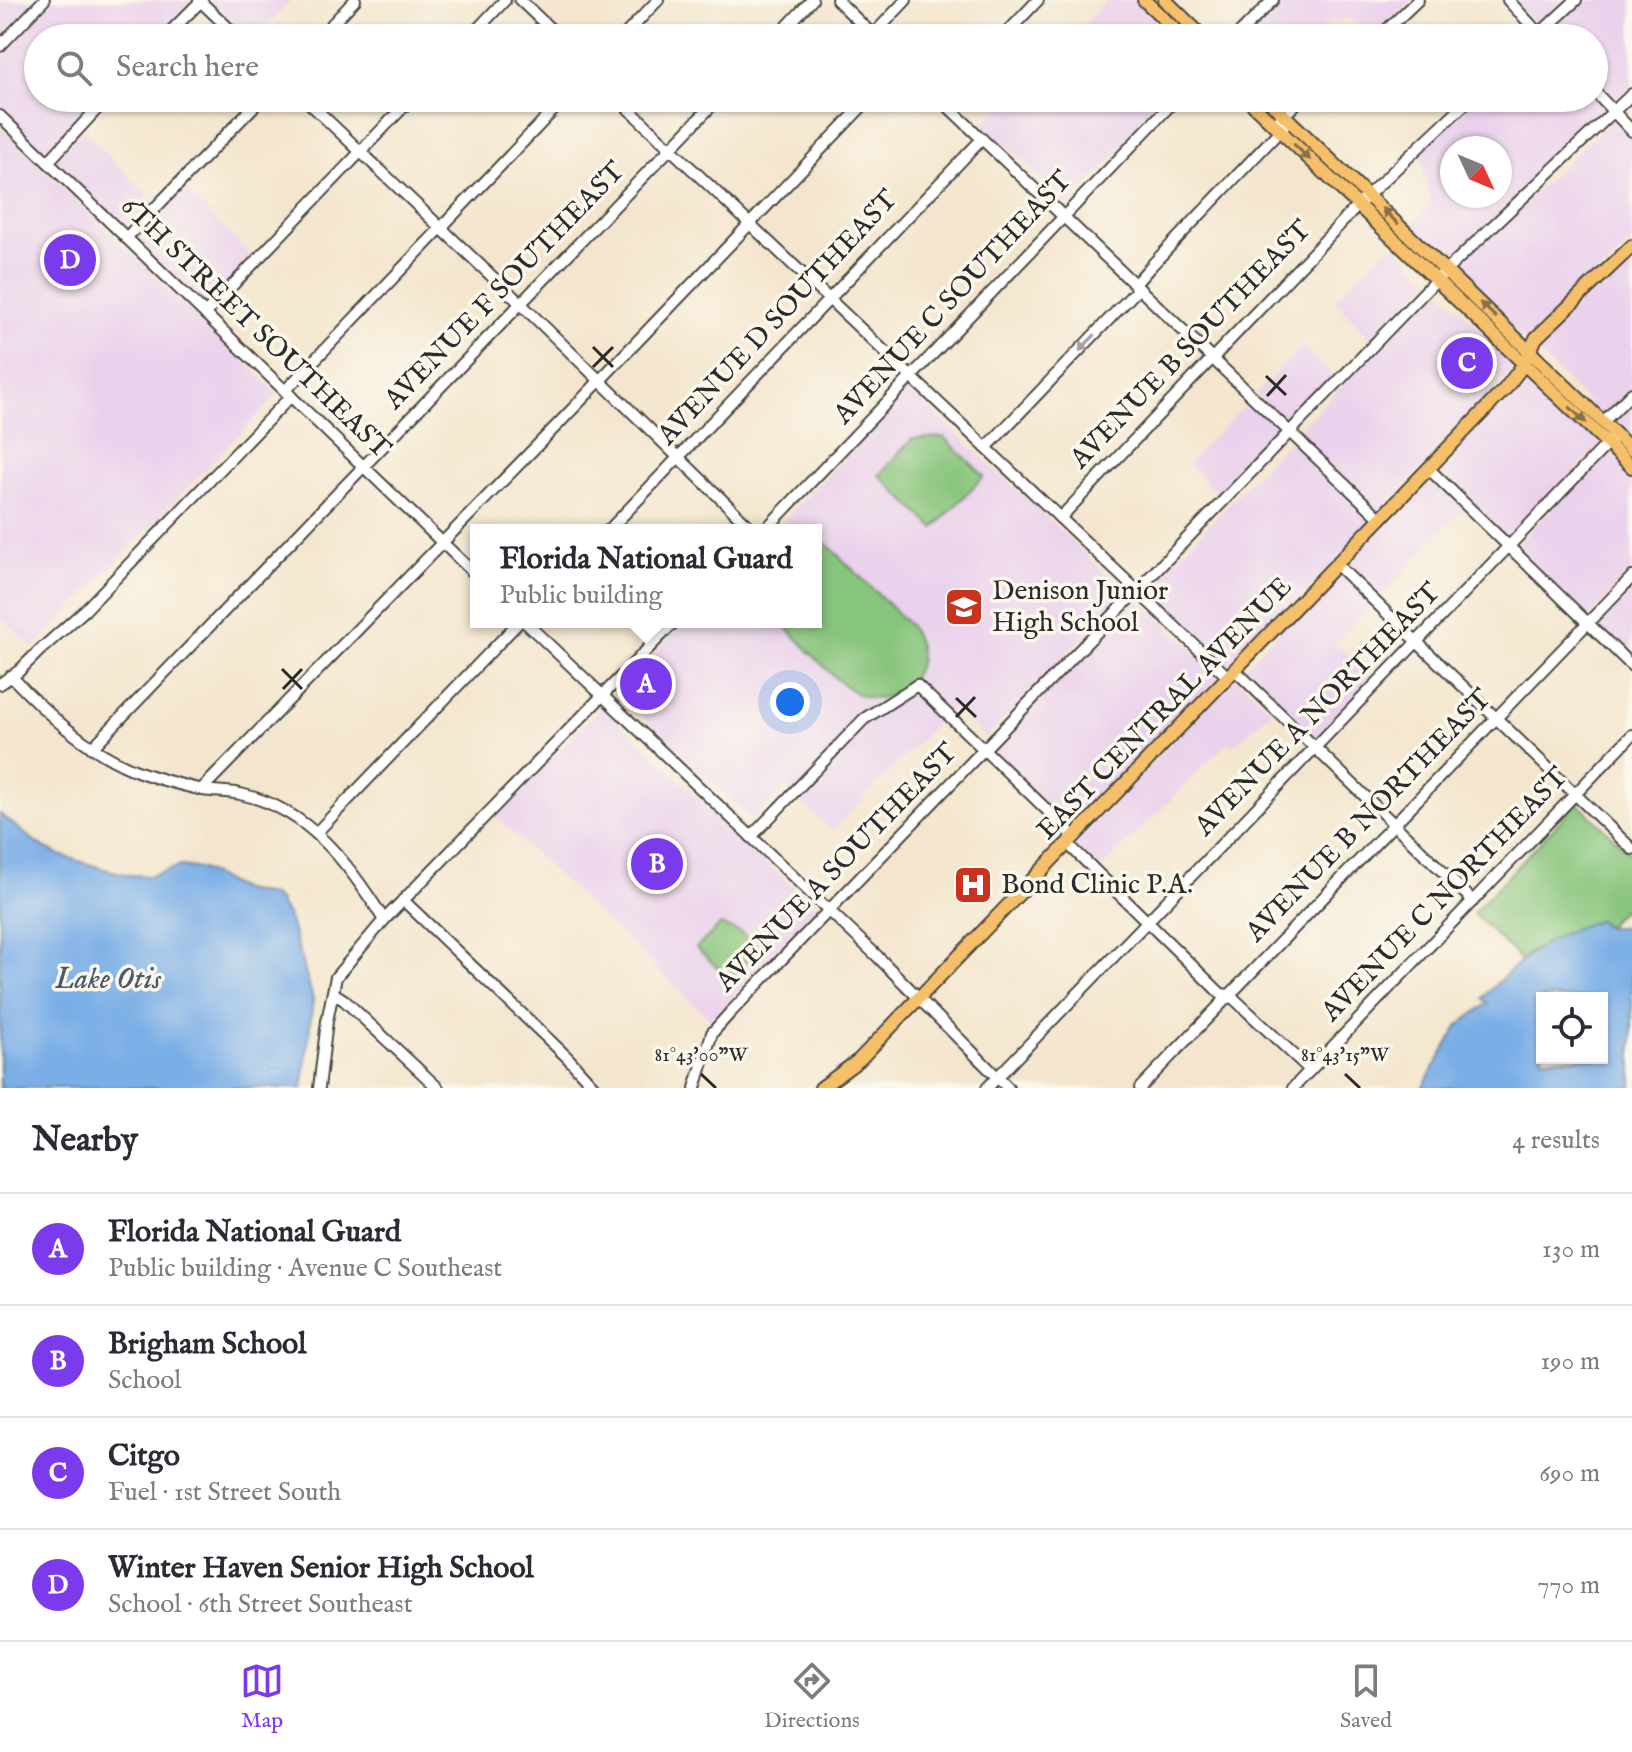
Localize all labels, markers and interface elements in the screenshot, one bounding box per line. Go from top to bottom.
search box [24,24,1608,112]
icon: search [52,46,96,90]
text: Search here [116,49,259,87]
north arrow [1440,136,1512,208]
one-way arrow [1292,142,1311,161]
street label: AVENUE F SOUTHEAST [377,154,633,418]
street label: AVENUE C SOUTHEAST [826,164,1080,433]
street label: AVENUE D SOUTHEAST [650,183,906,454]
street label: 6TH STREET SOUTHEAST [113,190,398,467]
one-way arrow [1381,208,1400,226]
street label: AVENUE B SOUTHEAST [1062,213,1319,477]
pin: D [44,230,96,290]
one-way arrow [1479,301,1498,319]
one-way arrow [1078,333,1096,352]
pin: C [1441,333,1493,393]
one-way arrow [1568,406,1587,424]
popup [470,524,822,628]
text: Florida National Guard [500,541,793,579]
street label: EAST CENTRAL AVENUE [1030,570,1300,848]
place label: Denison Junior High School [992,574,1168,641]
street label: AVENUE A NORTHEAST [1187,576,1449,845]
text: Public building [500,579,663,612]
school or university icon: Denison Junior High School [943,586,985,628]
pin: A [620,654,672,714]
your location [770,682,810,722]
street label: AVENUE B NORTHEAST [1238,682,1500,951]
street label: AVENUE A SOUTHEAST [708,736,966,1001]
street label: AVENUE C NORTHEAST [1314,760,1576,1030]
pin: B [631,834,683,894]
hospital icon: Bond Clinic P.A. [952,864,994,906]
place label: Bond Clinic P.A. [1001,868,1193,903]
water label: Lake Otis [54,961,161,999]
map controls [1536,992,1608,1064]
button: locate [1536,992,1608,1064]
text: 81°43'00"W [654,1043,748,1068]
text: 81°43'15"W [1301,1043,1390,1068]
text: Nearby [32,1119,138,1162]
text: 4 results [1512,1124,1600,1157]
text: Florida National Guard [108,1214,401,1252]
text: A [49,1233,67,1266]
text: 130 m [1542,1233,1600,1266]
text: Public building · Avenue C Southeast [108,1252,502,1285]
text: Brigham School [108,1326,306,1364]
text: B [49,1345,67,1378]
text: 190 m [1540,1345,1600,1378]
text: School [108,1364,181,1397]
text: Citgo [108,1438,180,1476]
text: C [49,1457,67,1490]
text: 690 m [1539,1457,1600,1490]
text: Fuel · 1st Street South [108,1476,341,1509]
text: Winter Haven Senior High School [108,1550,534,1588]
text: D [48,1569,68,1602]
text: 770 m [1537,1569,1600,1602]
text: School · 6th Street Southeast [108,1588,413,1621]
tab: Map [240,1659,284,1735]
tab: Directions [764,1659,860,1735]
tab: Saved [1340,1659,1392,1735]

